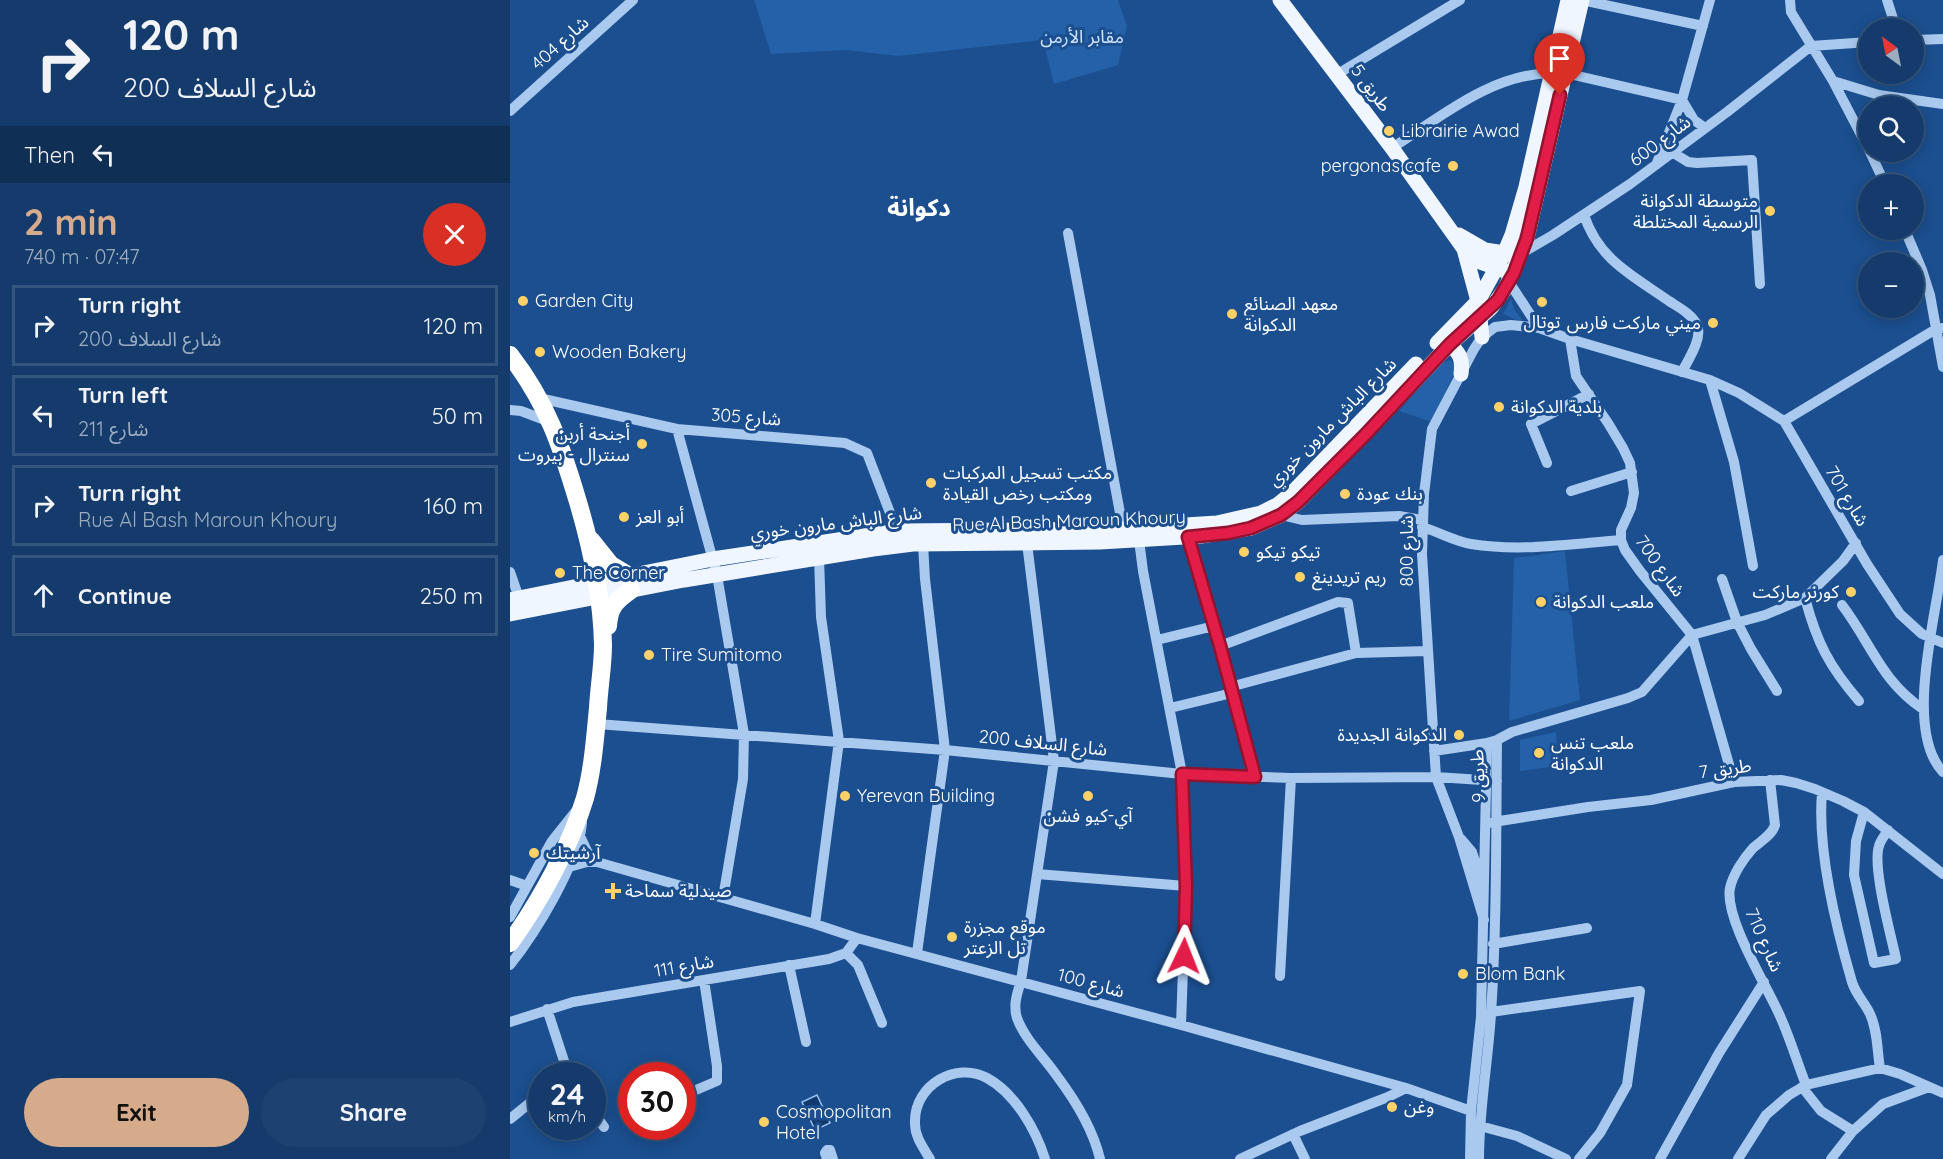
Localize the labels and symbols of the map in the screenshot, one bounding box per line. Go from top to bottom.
street label: شارع 404 [526,11,595,77]
north arrow [1858,18,1924,84]
park label: مقابر الأرمن [1040,25,1124,48]
pin [1534,33,1585,95]
street label: طريق 5 [1346,59,1397,116]
street label: شارع 600 [1624,110,1697,174]
place label: Librairie Awad [1401,119,1520,142]
marker: Librairie Awad [1382,124,1396,138]
place label: pergonas cafe [1321,154,1441,177]
marker: pergonas cafe [1446,159,1460,173]
place label: متوسطة الدكوانة الرسمية المختلطة [1633,189,1758,233]
district label: دكوانة [887,192,951,222]
marker: متوسطة الدكوانة الرسمية المختلطة [1763,204,1777,218]
place label: Garden City [535,289,634,312]
place label: معهد الصنائع الدكوانة [1244,292,1338,336]
marker: Garden City [516,294,530,308]
marker: توتال [1535,295,1549,309]
marker: معهد الصنائع الدكوانة [1225,307,1239,321]
place label: توتال [1523,310,1561,333]
place label: ميني ماركت فارس [1567,311,1701,336]
marker: ميني ماركت فارس [1706,316,1720,330]
place label: Wooden Bakery [552,340,686,363]
marker: Wooden Bakery [533,345,547,359]
street label: شارع الباش مارون خوري [1262,352,1403,493]
place label: بلدية الدكوانة [1511,395,1602,418]
marker: بلدية الدكوانة [1492,400,1506,414]
street label: شارع 305 [710,403,782,433]
place label: أجنحة أربن سنترال - بيروت [518,422,630,466]
marker: أجنحة أربن سنترال - بيروت [635,437,649,451]
place label: مكتب تسجيل المركبات ومكتب رخص القيادة [943,461,1112,505]
street label: شارع 701 [1818,461,1874,532]
marker: مكتب تسجيل المركبات ومكتب رخص القيادة [924,476,938,490]
place label: بنك عودة [1357,482,1423,505]
marker: بنك عودة [1338,487,1352,501]
street label: شارع الباش مارون خوري [749,501,924,547]
place label: أبو العز [635,505,684,528]
street label: Rue Al Bash Maroun Khoury [952,505,1186,536]
marker: أبو العز [617,510,631,524]
street label: 800 شارع [1395,515,1421,587]
street label: شارع 700 [1628,530,1690,603]
place label: تيكو تيكو [1256,540,1320,563]
marker: تيكو تيكو [1237,545,1251,559]
place label: The Corner [572,561,665,584]
place label: ريم تريدينغ [1312,565,1387,591]
marker: The Corner [553,566,567,580]
marker: ريم تريدينغ [1293,570,1307,584]
place label: كورنر ماركت [1752,580,1840,603]
marker: كورنر ماركت [1844,585,1858,599]
place label: ملعب الدكوانة [1553,590,1654,613]
marker: ملعب الدكوانة [1534,595,1548,609]
place label: Tire Sumitomo [661,643,782,666]
marker: Tire Sumitomo [642,648,656,662]
place label: الدكوانة الجديدة [1338,723,1447,746]
street label: 200 شارع السلاف [977,724,1108,764]
marker: الدكوانة الجديدة [1452,728,1466,742]
place label: ملعب تنس الدكوانة [1551,731,1634,775]
marker: ملعب تنس الدكوانة [1532,746,1546,760]
street label: 9 طريق [1465,749,1490,803]
street label: 7 طريق [1697,753,1753,784]
place label: Yerevan Building [857,784,995,807]
marker: Yerevan Building [838,789,852,803]
marker: آي-كيو فشن [1081,789,1095,803]
place label: آي-كيو فشن [1044,804,1133,829]
place label: آرشيتك [546,841,601,864]
marker: آرشيتك [527,846,541,860]
place label: صيدلية سماحة [625,879,732,902]
marker: صيدلية سماحة [606,884,620,898]
street label: شارع 710 [1737,904,1789,977]
place label: موقع مجزرة تل الزعتر [963,915,1046,959]
position arrow [1152,924,1216,988]
marker: موقع مجزرة تل الزعتر [945,930,959,944]
street label: شارع 111 [652,949,716,985]
place label: Blom Bank [1475,962,1566,985]
street label: شارع 100 [1054,963,1127,1005]
marker: Blom Bank [1456,967,1470,981]
speed limit sign: 30 [618,1062,696,1140]
place label: وغن [1404,1095,1434,1118]
place label: Cosmopolitan Hotel [776,1100,892,1144]
marker: وغن [1385,1100,1399,1114]
marker: Cosmopolitan Hotel [757,1115,771,1129]

